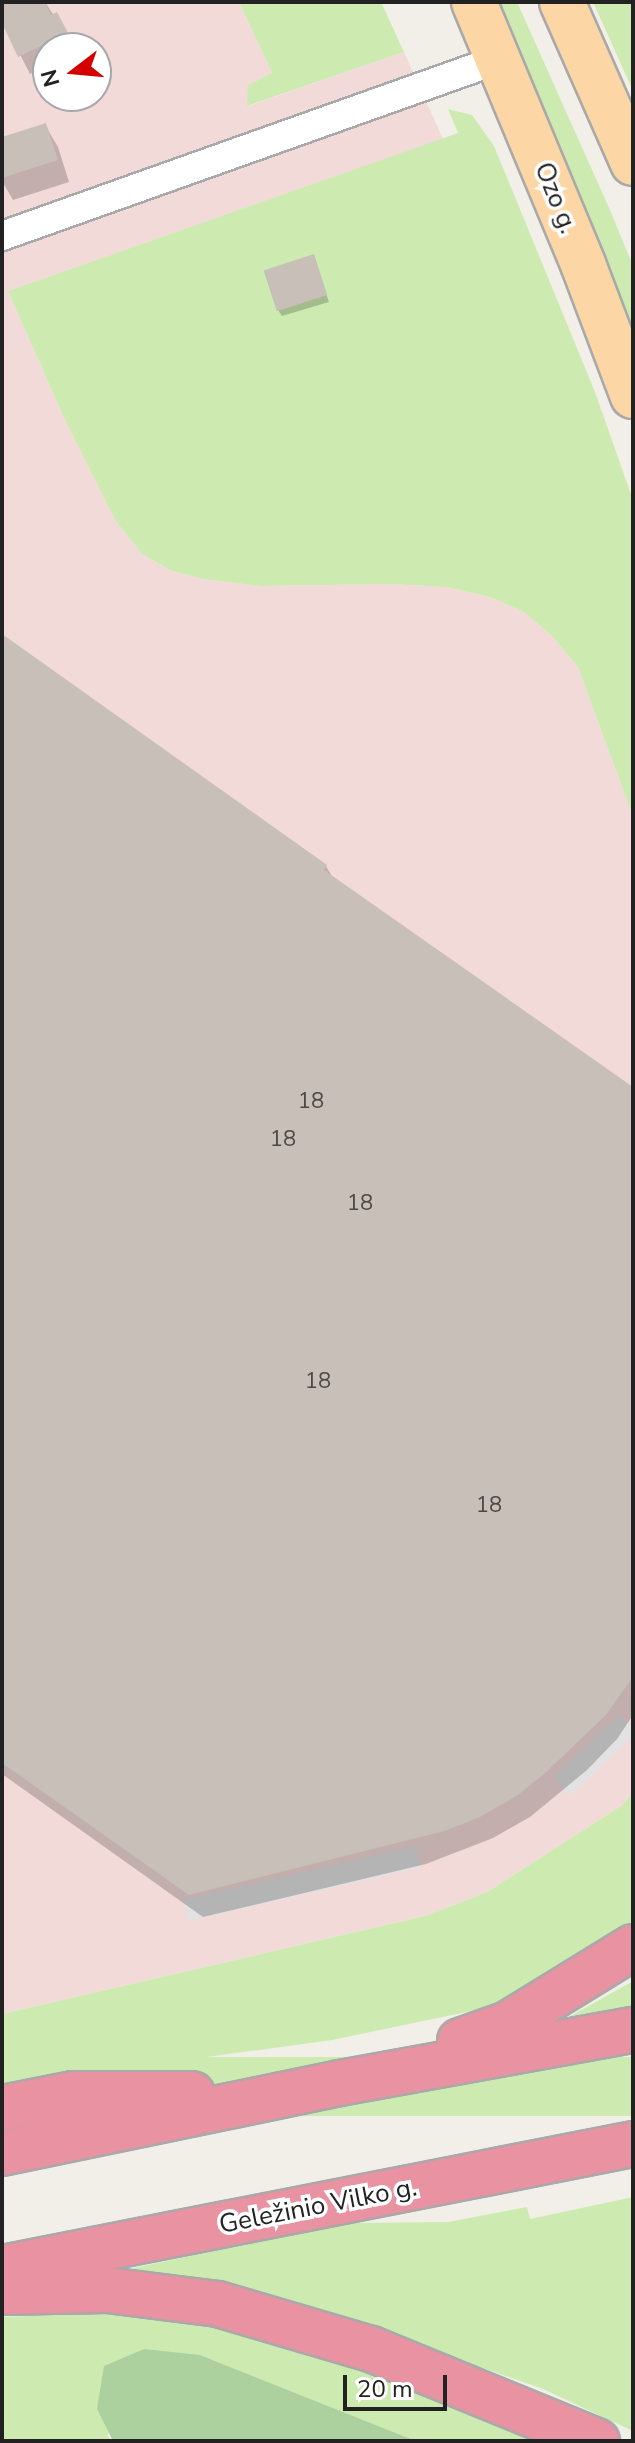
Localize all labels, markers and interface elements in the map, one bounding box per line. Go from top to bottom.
north arrow [32,32,112,112]
text: N [34,66,68,90]
street label: Ozo g. [528,158,584,238]
house number: 18 [298,1089,324,1115]
house number: 18 [270,1127,296,1153]
house number: 18 [347,1191,373,1217]
house number: 18 [305,1369,331,1395]
house number: 18 [476,1493,502,1519]
street label: Geležinio Vilko g. [217,2172,419,2240]
scale bar [347,2359,451,2409]
text: 20 m [357,2373,413,2405]

